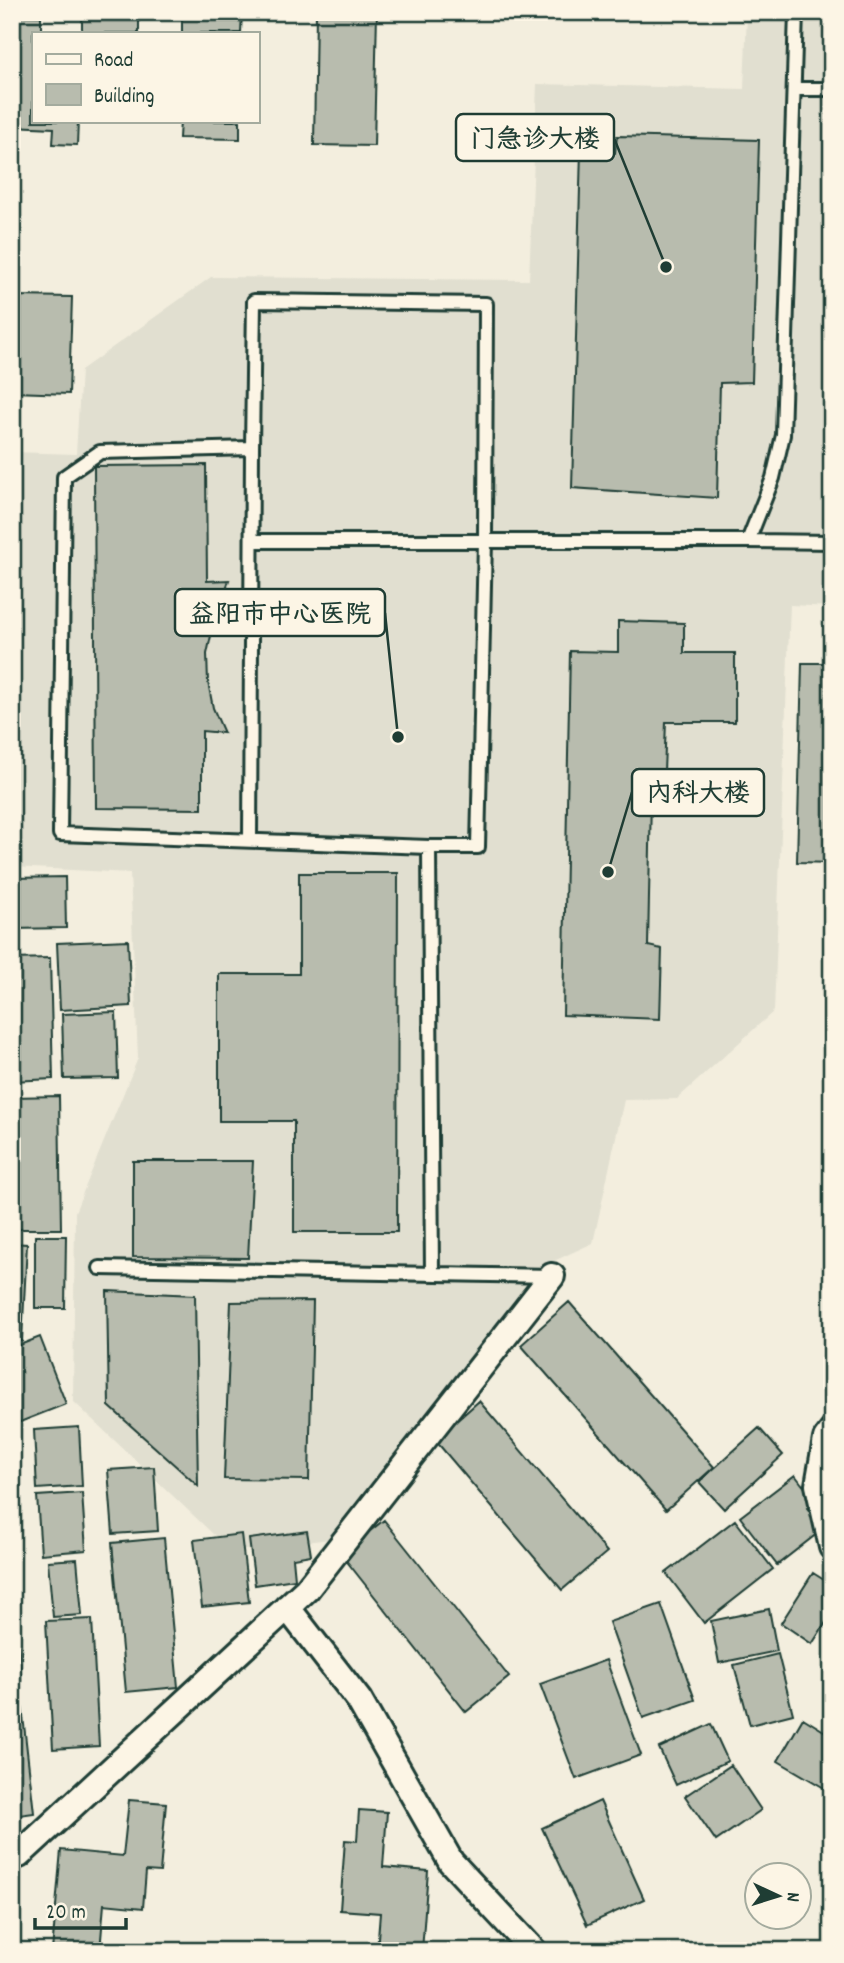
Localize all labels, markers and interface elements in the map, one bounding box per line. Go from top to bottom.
legend [32,32,259,122]
text: Road [94,47,133,77]
text: Building [94,83,154,113]
callout: 门急诊大楼 [456,114,614,161]
text: 门急诊大楼 [470,123,600,160]
callout: 益阳市中心医院 [175,589,385,636]
text: 益阳市中心医院 [189,598,371,635]
callout: 内科大楼 [632,769,764,816]
text: 内科大楼 [646,777,750,814]
north arrow [742,1862,812,1932]
scale bar [35,1886,126,1930]
text: N [778,1891,805,1903]
text: 20 m [46,1899,86,1929]

